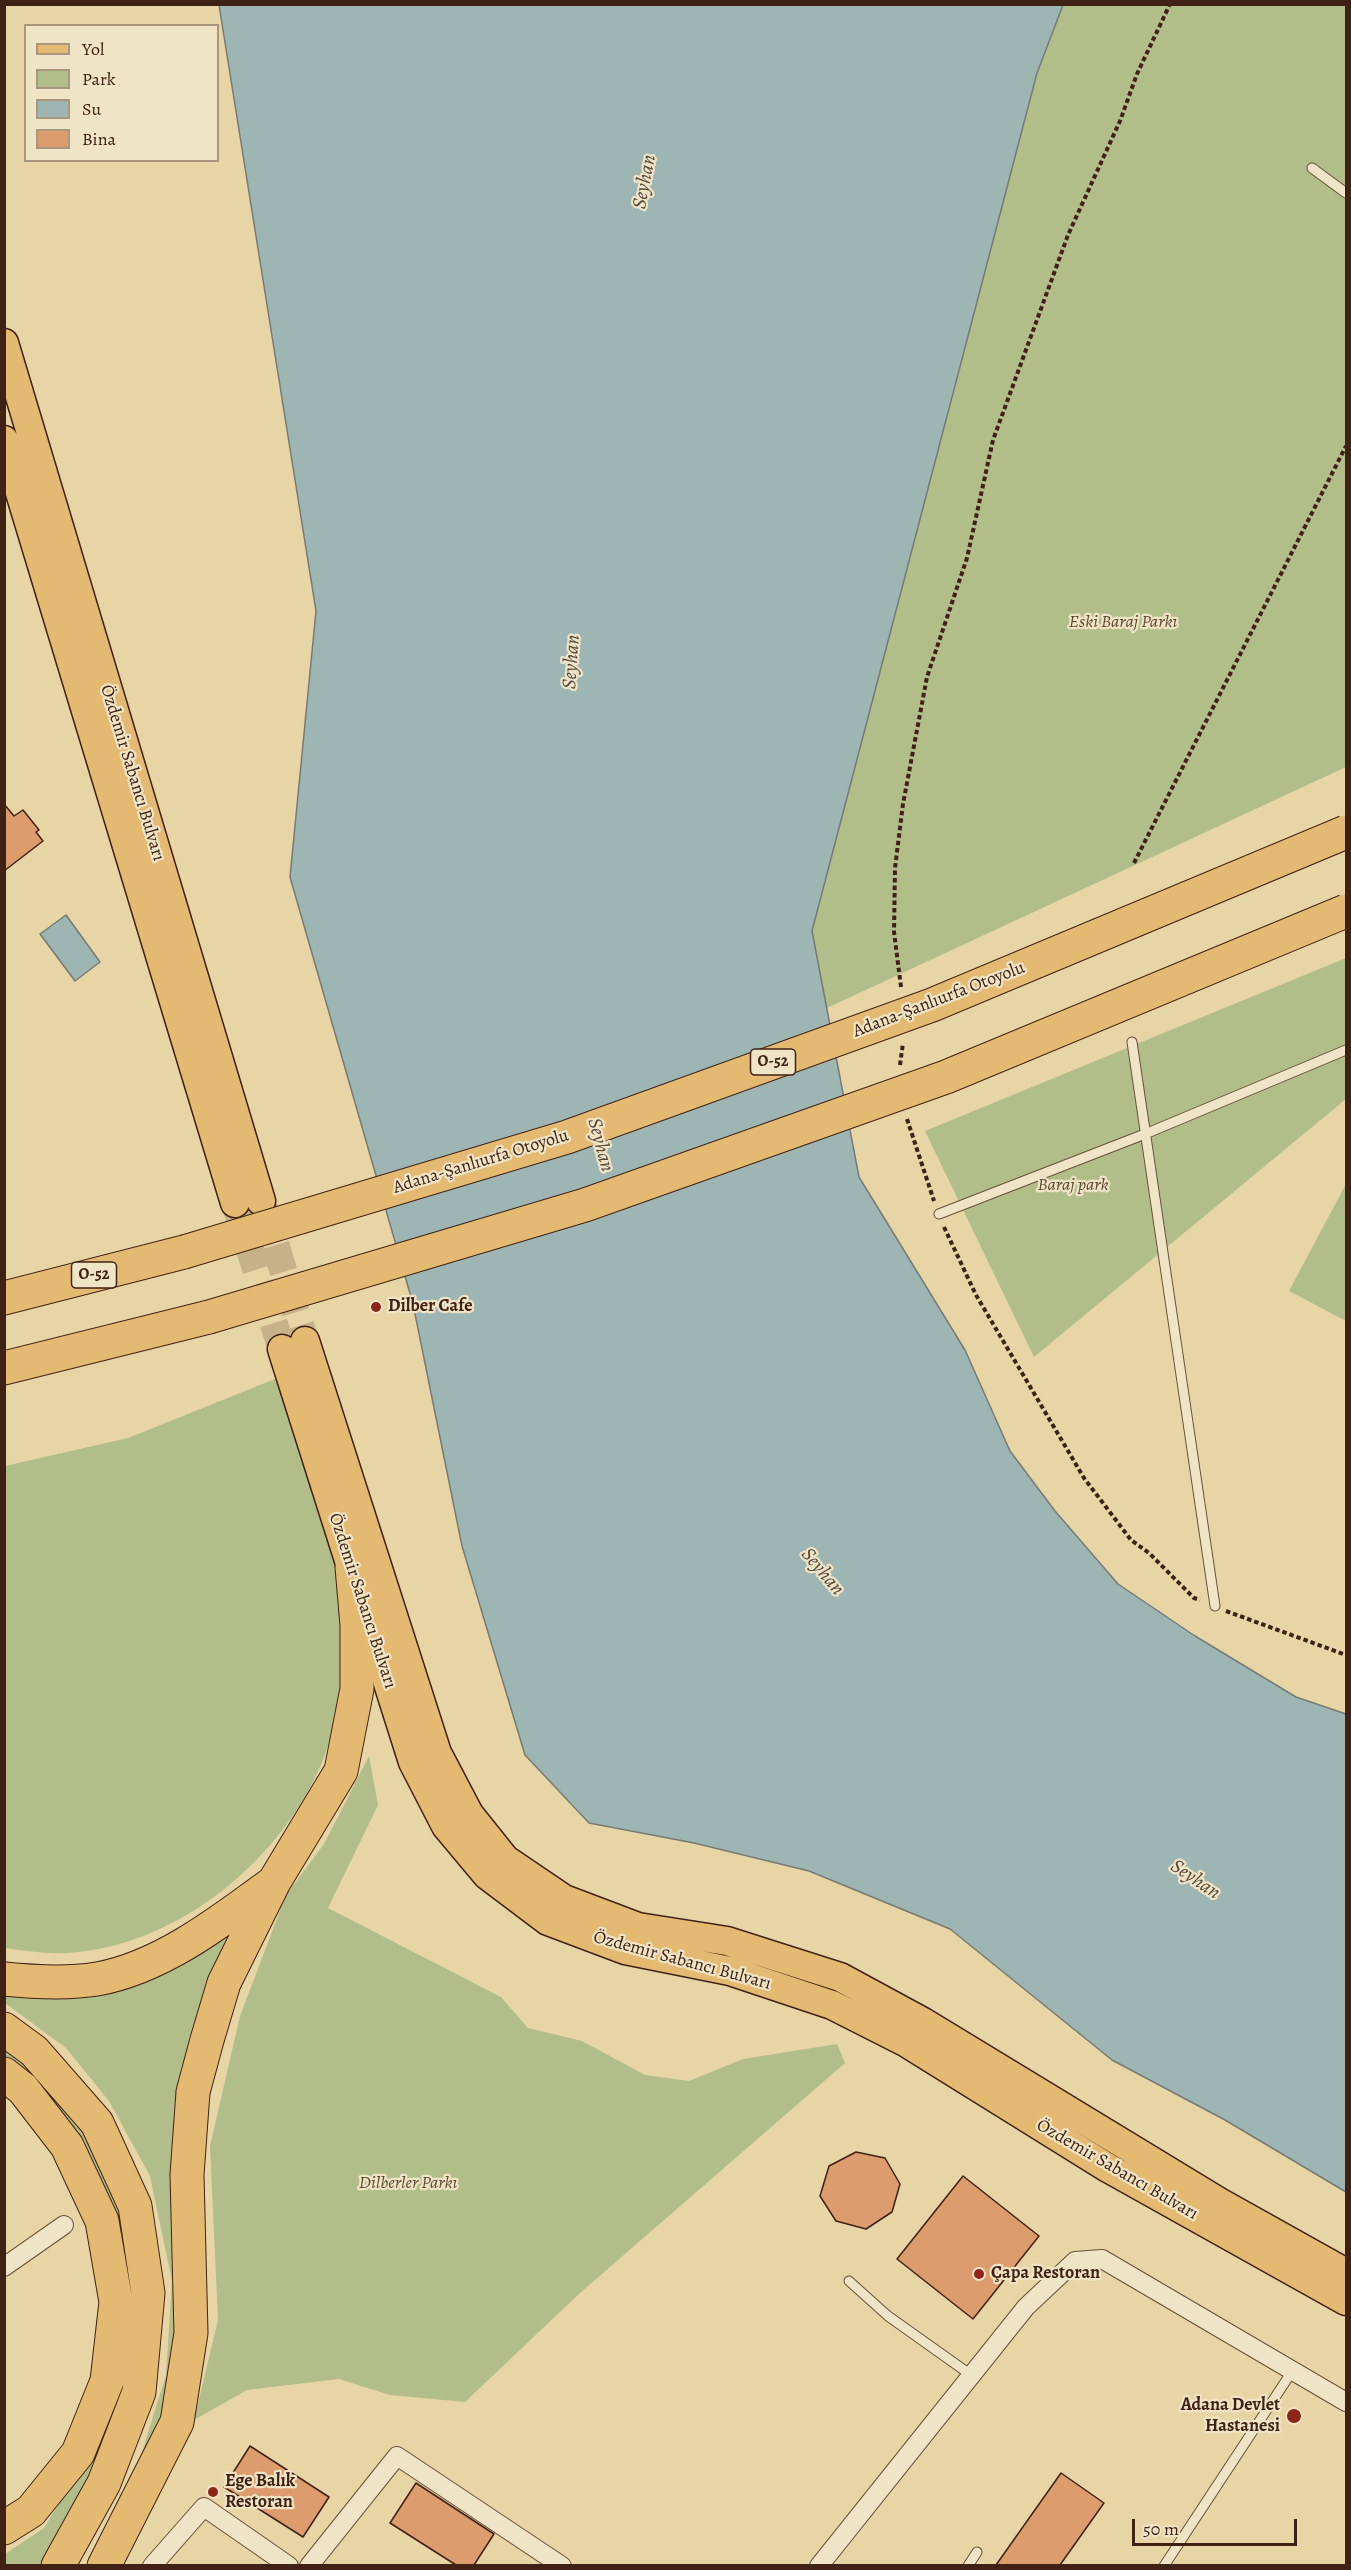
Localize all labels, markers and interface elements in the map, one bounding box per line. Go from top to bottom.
legend [24,24,219,162]
text: Yol [82,37,104,61]
text: Park [82,67,116,91]
text: Su [82,97,101,121]
text: Bina [82,127,116,151]
water label: Seyhan [628,153,662,211]
park label: Eski Baraj Parkı [1069,612,1177,634]
water label: Seyhan [558,634,586,690]
street label: Özdemir Sabancı Bulvarı [95,682,169,864]
street label: Adana-Şanlıurfa Otoyolu [850,957,1028,1043]
road number: O-52 [750,1049,796,1075]
water label: Seyhan [581,1116,619,1174]
street label: Adana-Şanlıurfa Otoyolu [391,1125,571,1199]
park label: Baraj park [1037,1175,1109,1197]
road number: O-52 [72,1262,116,1288]
place label: Dilber Cafe [388,1296,473,1318]
marker: Dilber Cafe [369,1300,383,1314]
street label: Özdemir Sabancı Bulvarı [323,1511,401,1691]
water label: Seyhan [795,1543,849,1601]
water label: Seyhan [1166,1855,1224,1905]
street label: Özdemir Sabancı Bulvarı [591,1927,773,1995]
street label: Özdemir Sabancı Bulvarı [1032,2115,1202,2225]
park label: Dilberler Parkı [359,2173,457,2195]
place label: Çapa Restoran [991,2263,1100,2285]
marker: Çapa Restoran [972,2267,986,2281]
place label: Adana Devlet Hastanesi [1181,2395,1280,2438]
marker: Adana Devlet Hastanesi [1285,2407,1303,2425]
place label: Ege Balık Restoran [225,2471,295,2514]
marker: Ege Balık Restoran [206,2485,220,2499]
scale bar [1135,2507,1300,2545]
text: 50 m [1143,2517,1179,2541]

